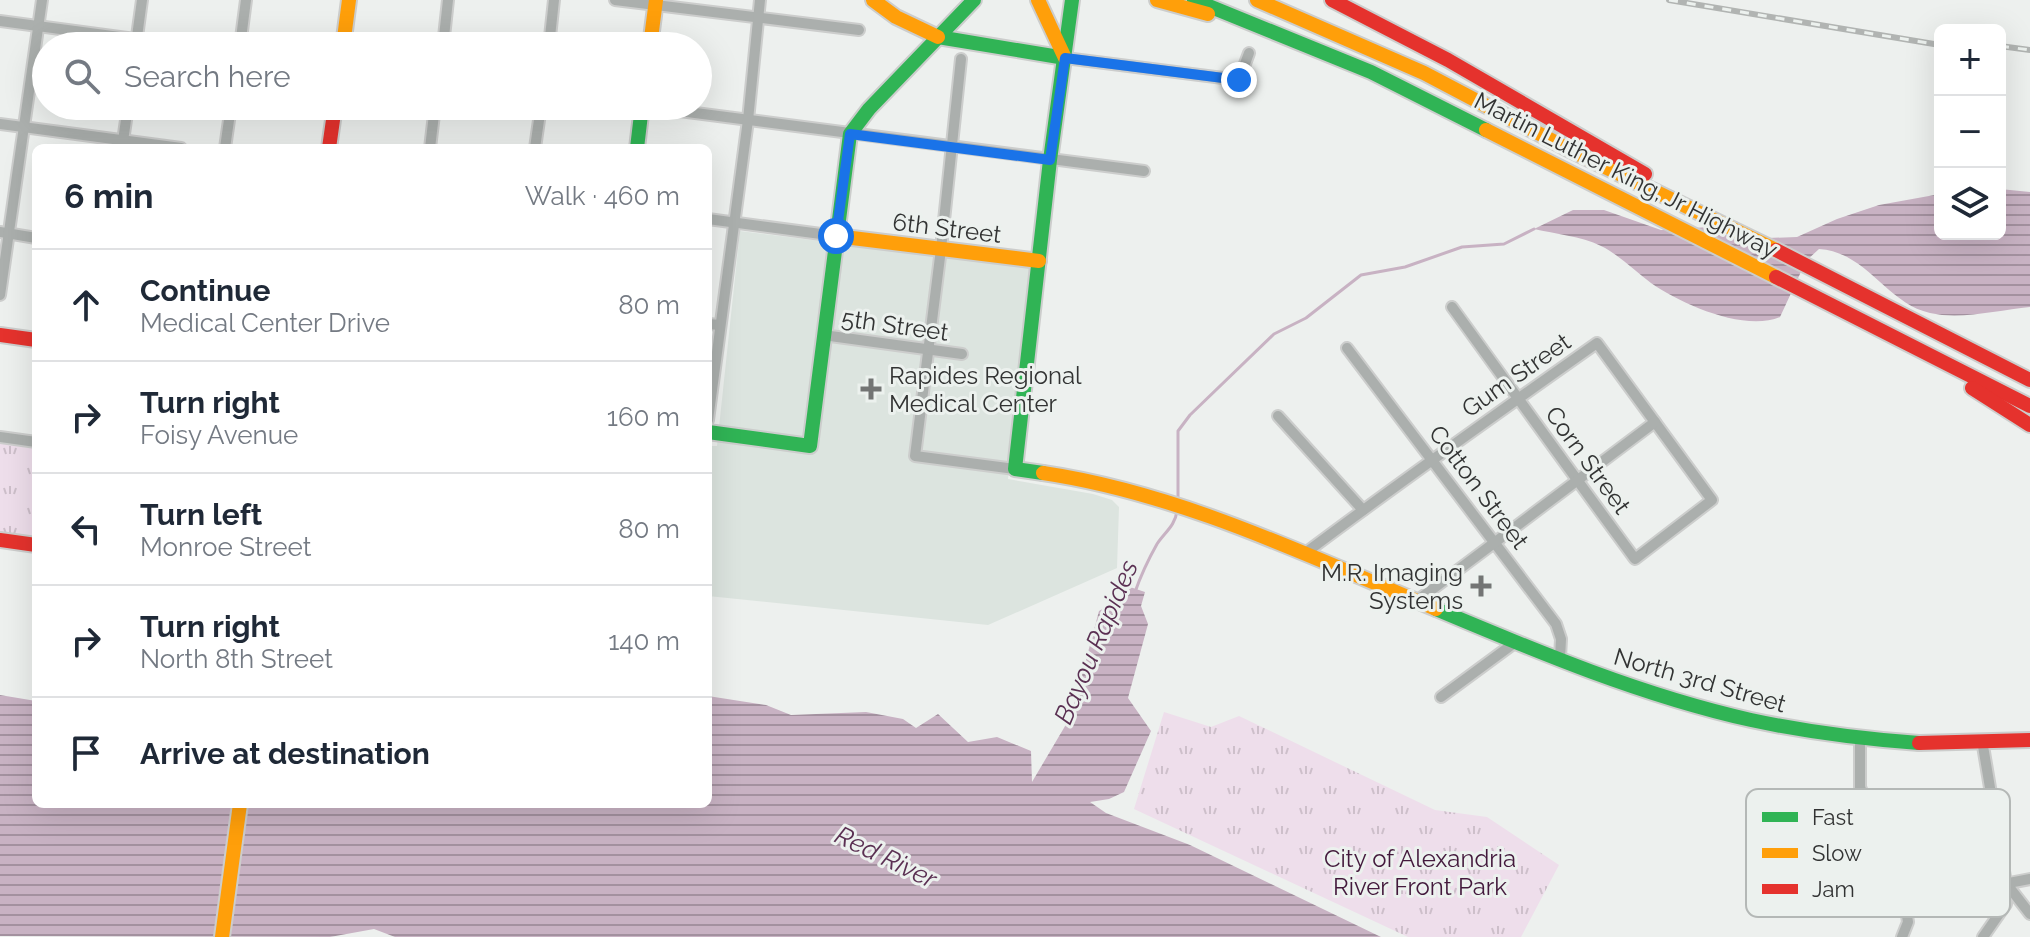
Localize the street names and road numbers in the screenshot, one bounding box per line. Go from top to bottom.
street label: Martin Luther King, Jr Highway [1470,86,1782,264]
street label: 6th Street [891,207,1003,249]
street label: 5th Street [840,303,950,347]
street label: Gum Street [1456,327,1576,423]
street label: Corn Street [1539,401,1637,519]
street label: Cotton Street [1423,419,1535,555]
street label: North 3rd Street [1611,642,1789,718]

